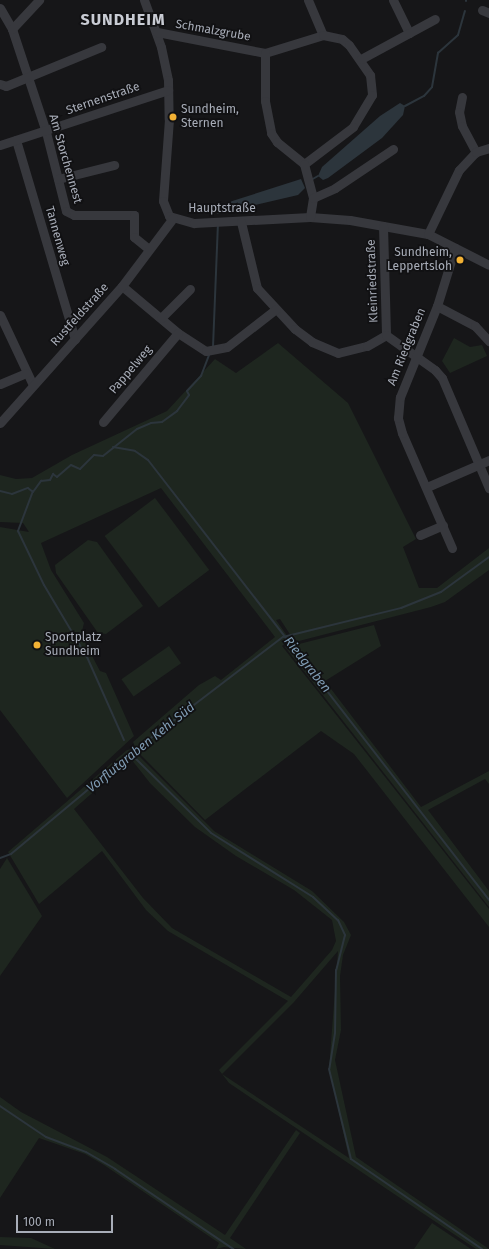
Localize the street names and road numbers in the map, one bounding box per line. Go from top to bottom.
street label: Schmalzgrube [174,17,252,45]
street label: Sternenstraße [64,80,142,118]
street label: Am Storchennest [45,113,85,205]
street label: Hauptstraße [188,202,256,216]
street label: Tannenweg [42,205,72,267]
street label: Kleinriedstraße [364,239,382,323]
street label: Rustfeldstraße [48,281,112,349]
street label: Am Riedgraben [385,306,429,388]
street label: Pappelweg [107,343,155,397]

